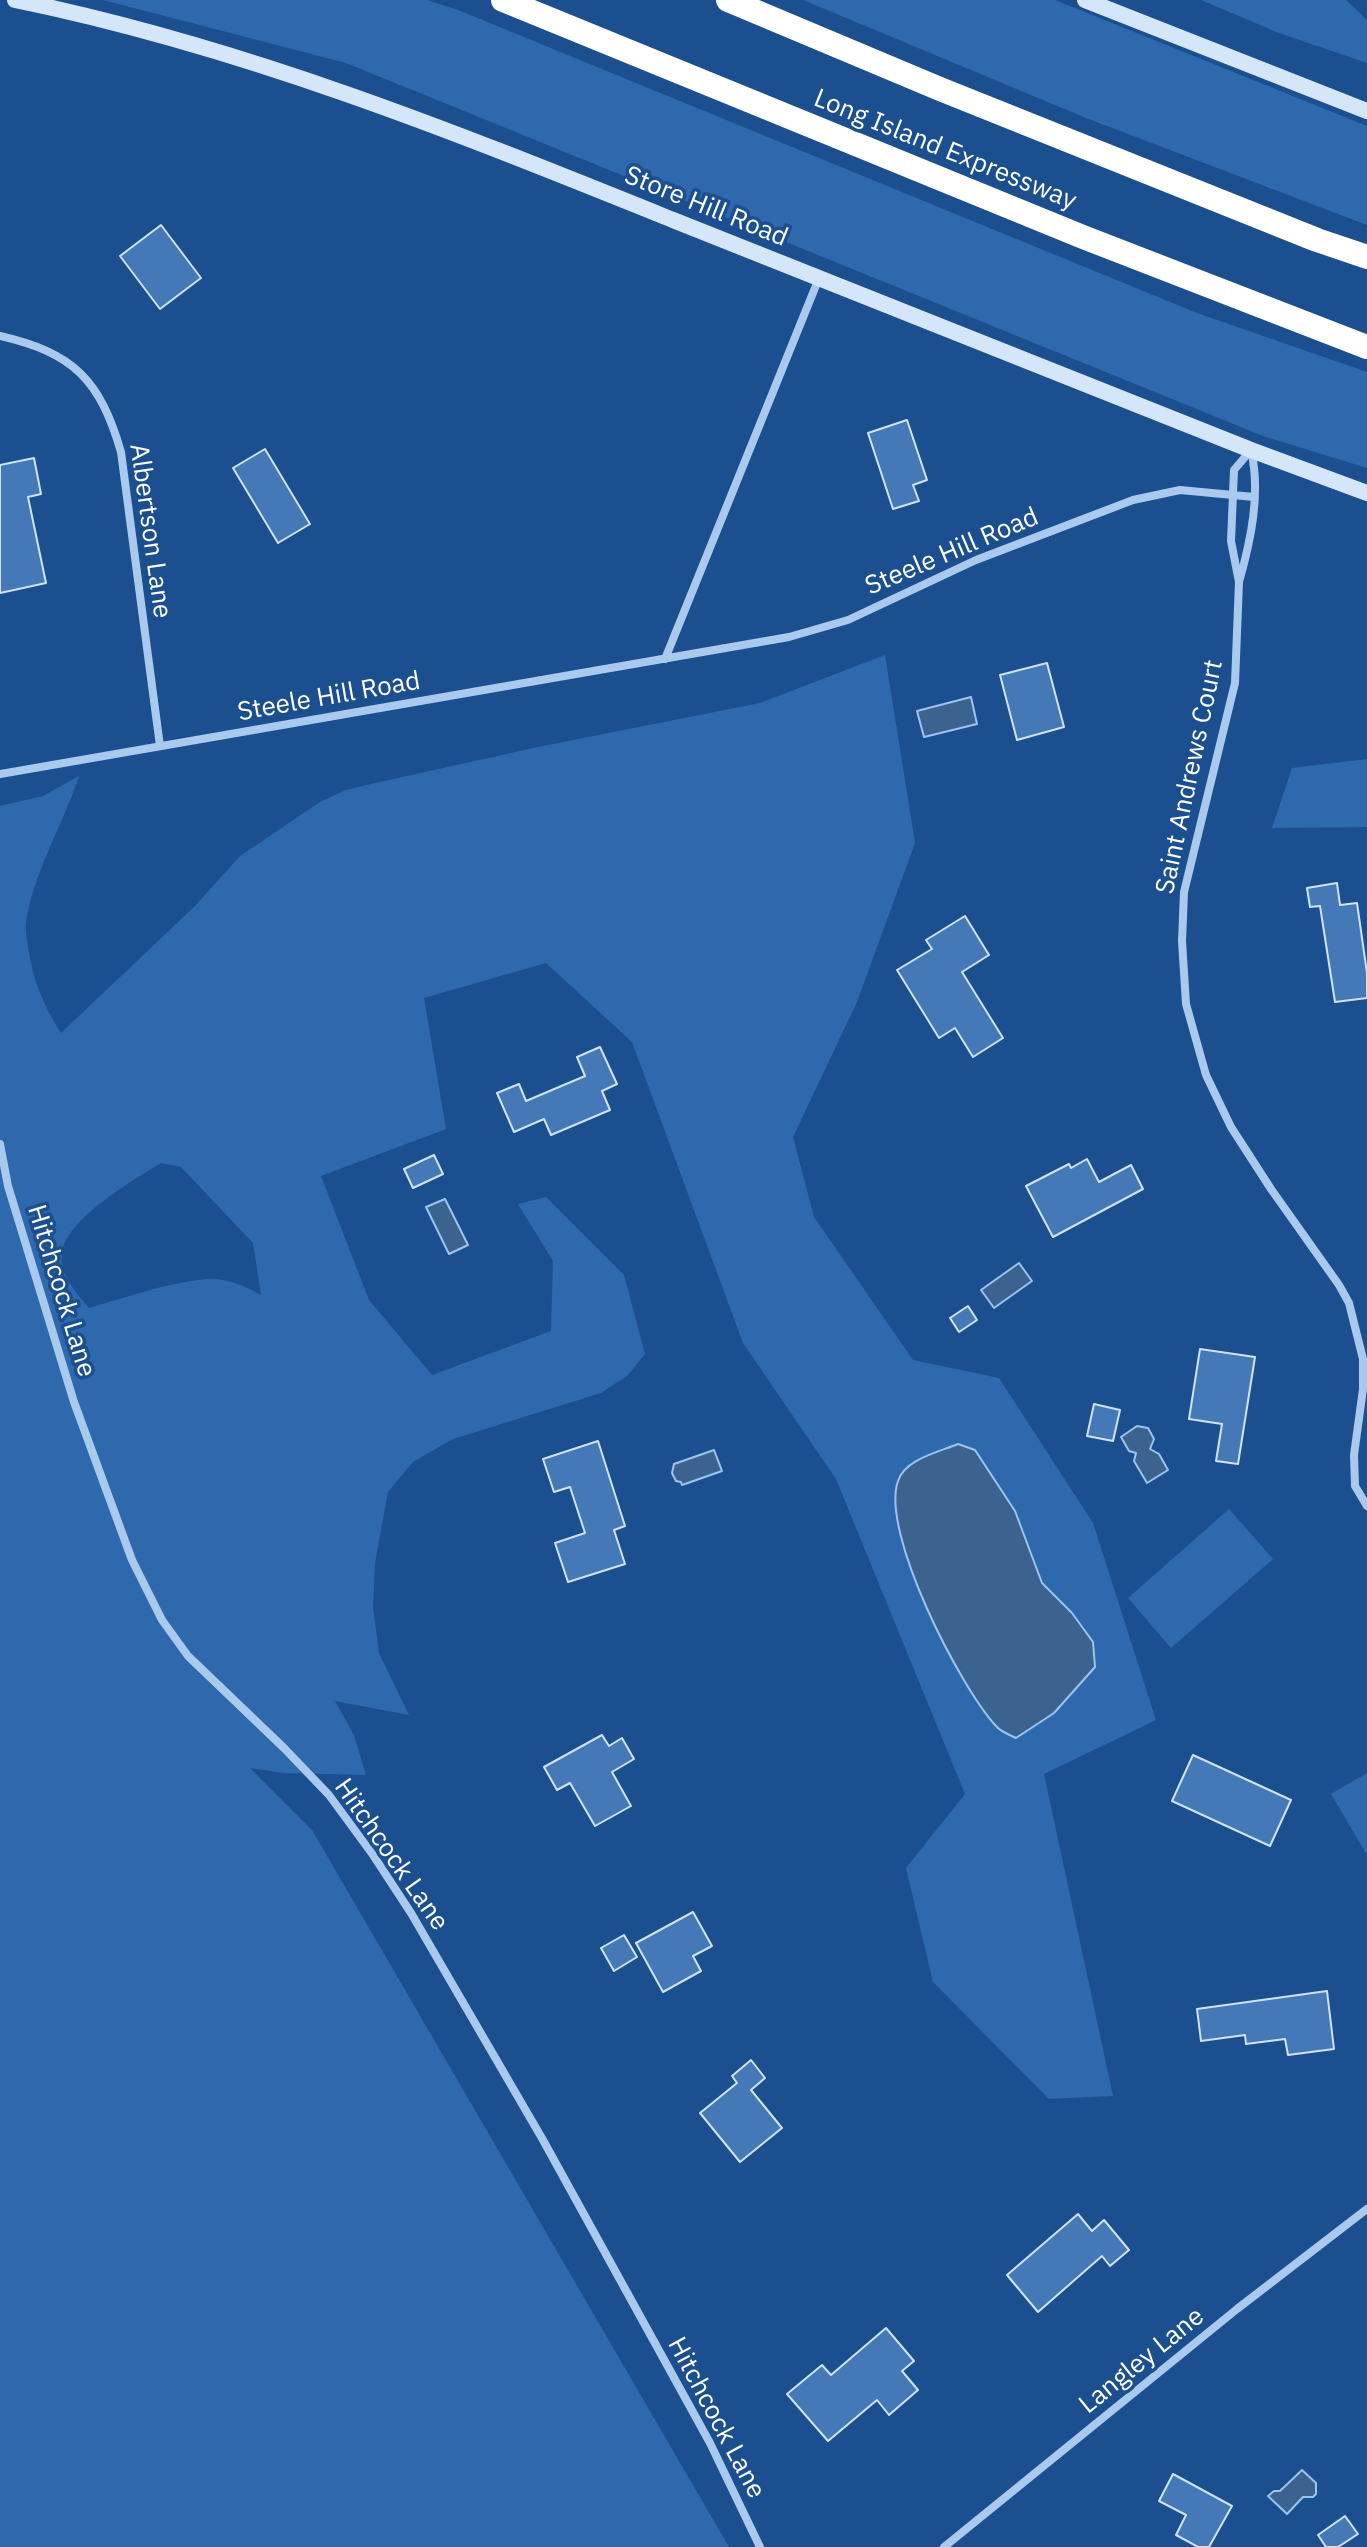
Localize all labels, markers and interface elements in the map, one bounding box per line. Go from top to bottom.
street label: Long Island Expressway [809,83,1081,217]
street label: Store Hill Road [620,160,792,254]
street label: Albertson Lane [122,442,178,620]
street label: Steele Hill Road [861,502,1043,602]
street label: Saint Andrews Court [1150,657,1230,897]
street label: Steele Hill Road [235,666,423,728]
street label: Hitchcock Lane [20,1201,102,1381]
street label: Hitchcock Lane [327,1773,455,1937]
street label: Langley Lane [1073,2301,1211,2421]
street label: Hitchcock Lane [660,2332,772,2504]

